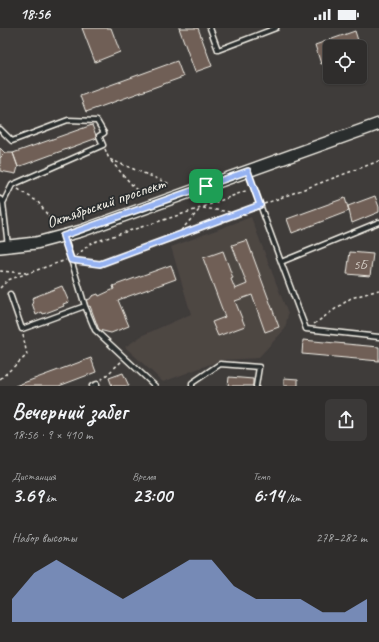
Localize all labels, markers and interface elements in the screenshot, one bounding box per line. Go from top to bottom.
text: 18:56 [20,5,50,24]
map controls [323,40,367,84]
button: locate [323,40,367,84]
pin [189,169,223,203]
street label: Октябрьский проспект [44,173,169,233]
icon: arrive [195,175,217,197]
house number: 5Б [353,256,370,273]
text: Вечерний забег [12,398,127,426]
button: share [325,399,367,441]
text: 18:56 · 9 × 410 m [12,427,93,443]
text: Дистанция [12,469,56,483]
text: Время [132,469,156,483]
text: Темп [253,469,270,483]
text: 3.69 [12,483,43,508]
text: 23:00 [132,483,172,508]
text: 6:14 [253,483,284,508]
text: km [43,491,57,505]
text: /km [284,491,301,505]
text: Набор высоты [12,530,77,546]
text: 278–282 m [316,530,367,546]

